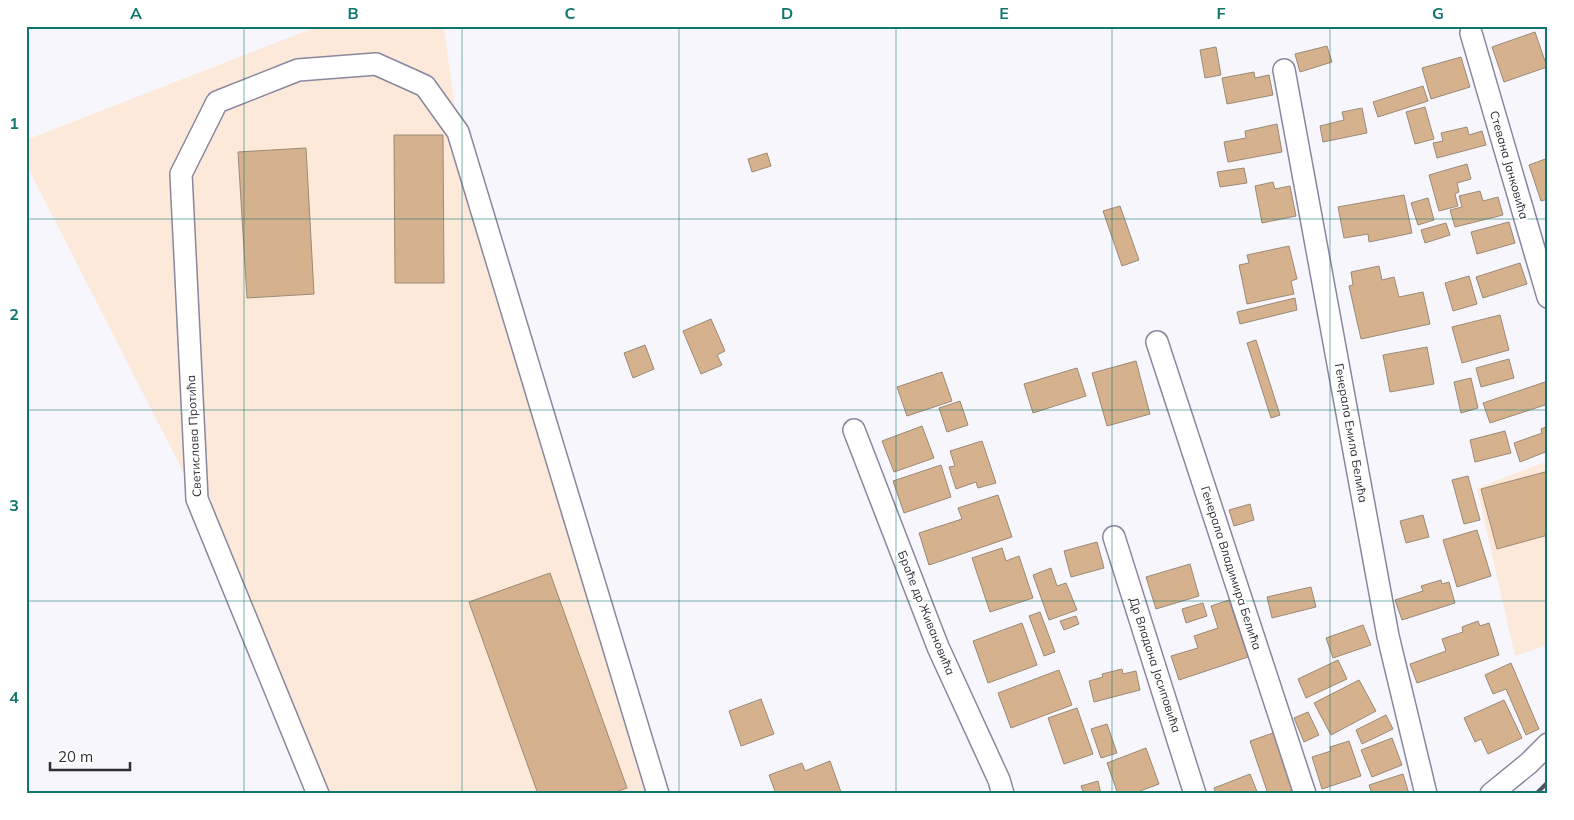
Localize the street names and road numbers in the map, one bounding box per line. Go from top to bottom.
street label: Стевана Јанковића [1487,109,1532,221]
street label: Генерала Емила Белића [1332,362,1371,504]
street label: Светислава Протића [183,375,204,497]
street label: Генерала Владимира Белића [1198,484,1265,652]
street label: Браће др Живановића [895,548,958,677]
street label: Др Владана Јосиповића [1126,595,1184,734]

